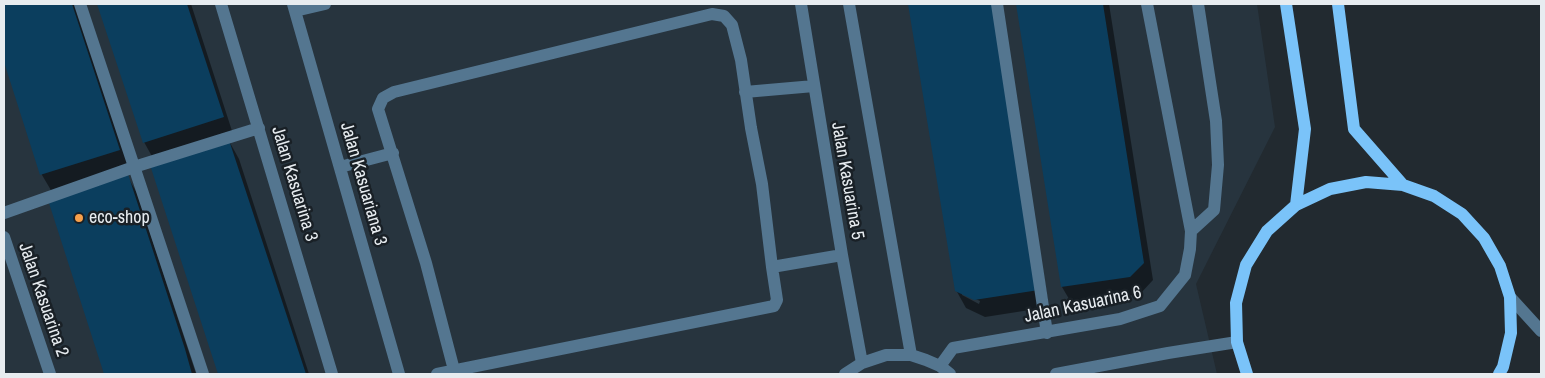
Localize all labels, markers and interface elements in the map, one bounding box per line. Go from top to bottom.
street label: Jalan Kasuariana 3 [335,120,391,248]
street label: Jalan Kasuarina 5 [826,121,868,241]
street label: Jalan Kasuarina 3 [266,124,322,244]
place label: eco-shop [89,207,150,229]
marker: eco-shop [73,212,85,224]
street label: Jalan Kasuarina 2 [13,240,73,360]
street label: Jalan Kasuarina 6 [1023,282,1143,328]

